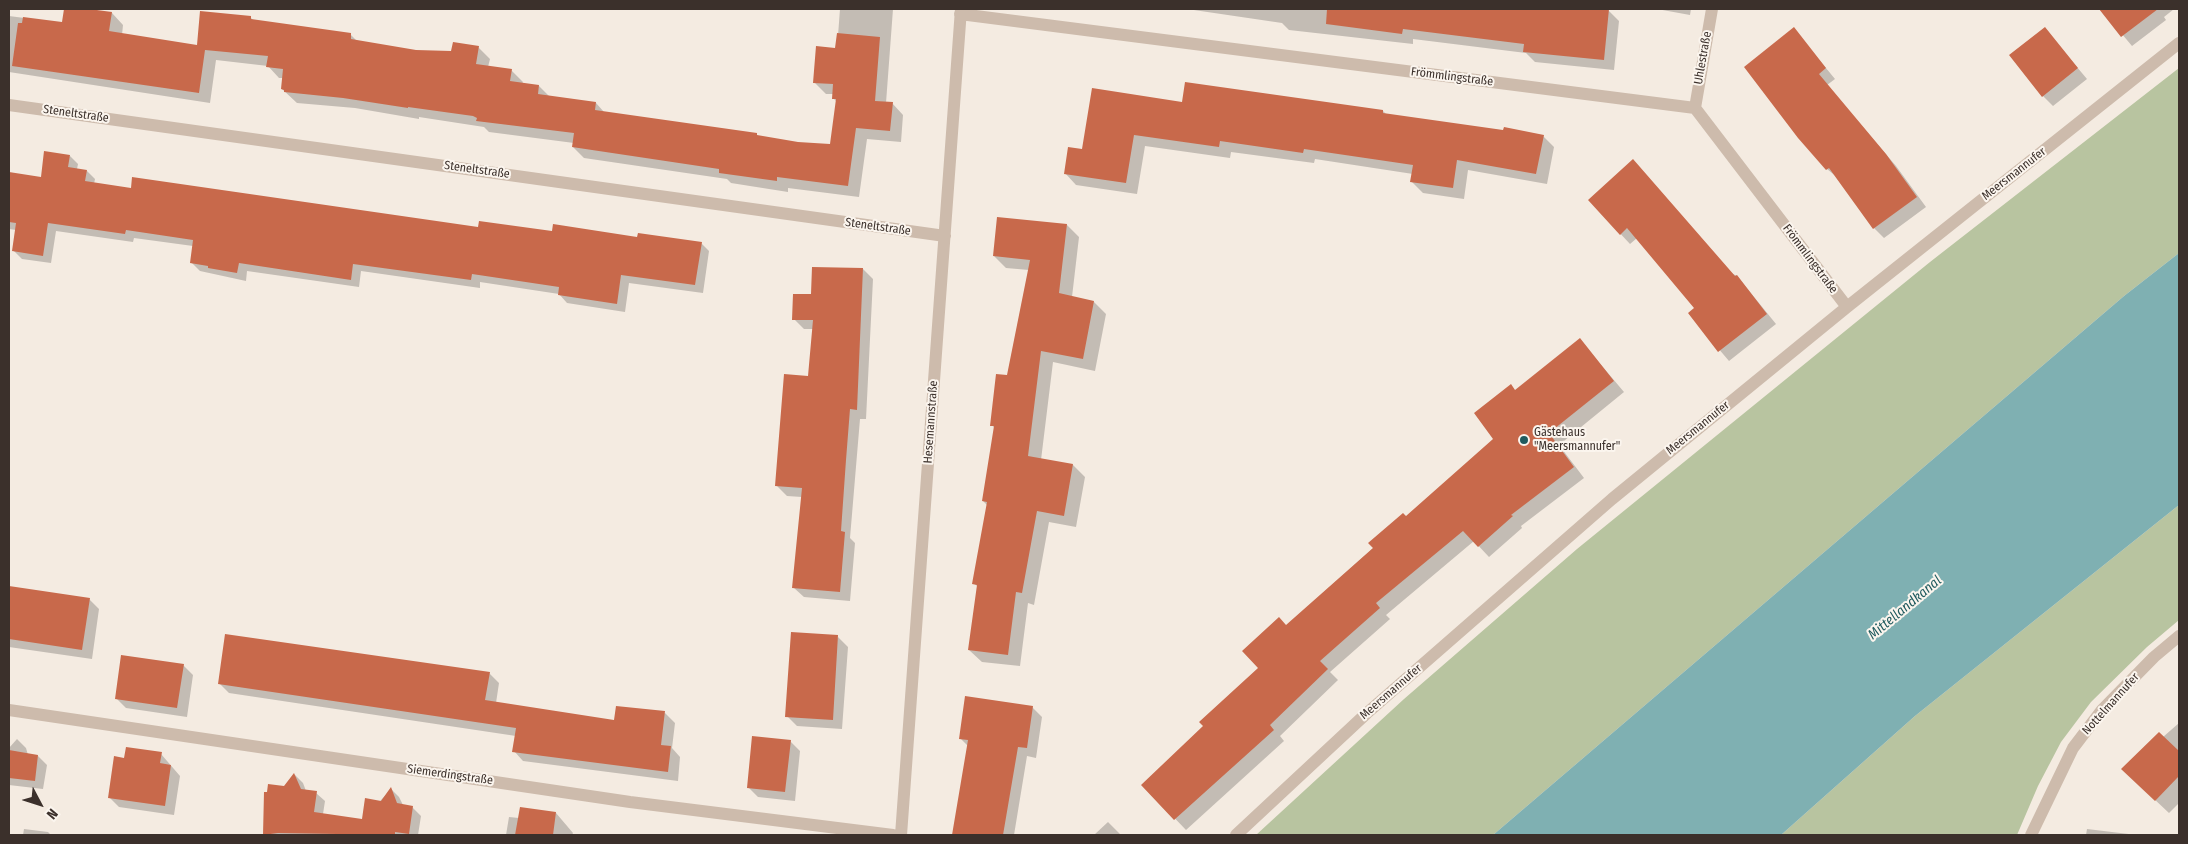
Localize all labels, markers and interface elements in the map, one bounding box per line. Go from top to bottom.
street label: Uhlestraße [1691,30,1715,86]
street label: Frömmlingstraße [1410,65,1494,89]
street label: Steneltstraße [42,102,110,126]
street label: Meersmannufer [1979,145,2049,203]
street label: Steneltstraße [443,158,511,182]
street label: Steneltstraße [844,215,912,239]
street label: Frömmlingstraße [1779,222,1841,296]
street label: Hesemannstraße [921,380,941,464]
street label: Meersmannufer [1663,398,1733,458]
place label: Gästehaus "Meersmannufer" [1534,426,1620,454]
marker: Gästehaus "Meersmannufer" [1518,434,1530,446]
water label: Mittellandkanal [1865,572,1945,644]
street label: Meersmannufer [1357,661,1425,723]
street label: Nottelmannufer [2080,670,2142,738]
street label: Siemerdingstraße [406,762,494,788]
north arrow [15,779,65,829]
text: N [43,805,61,823]

